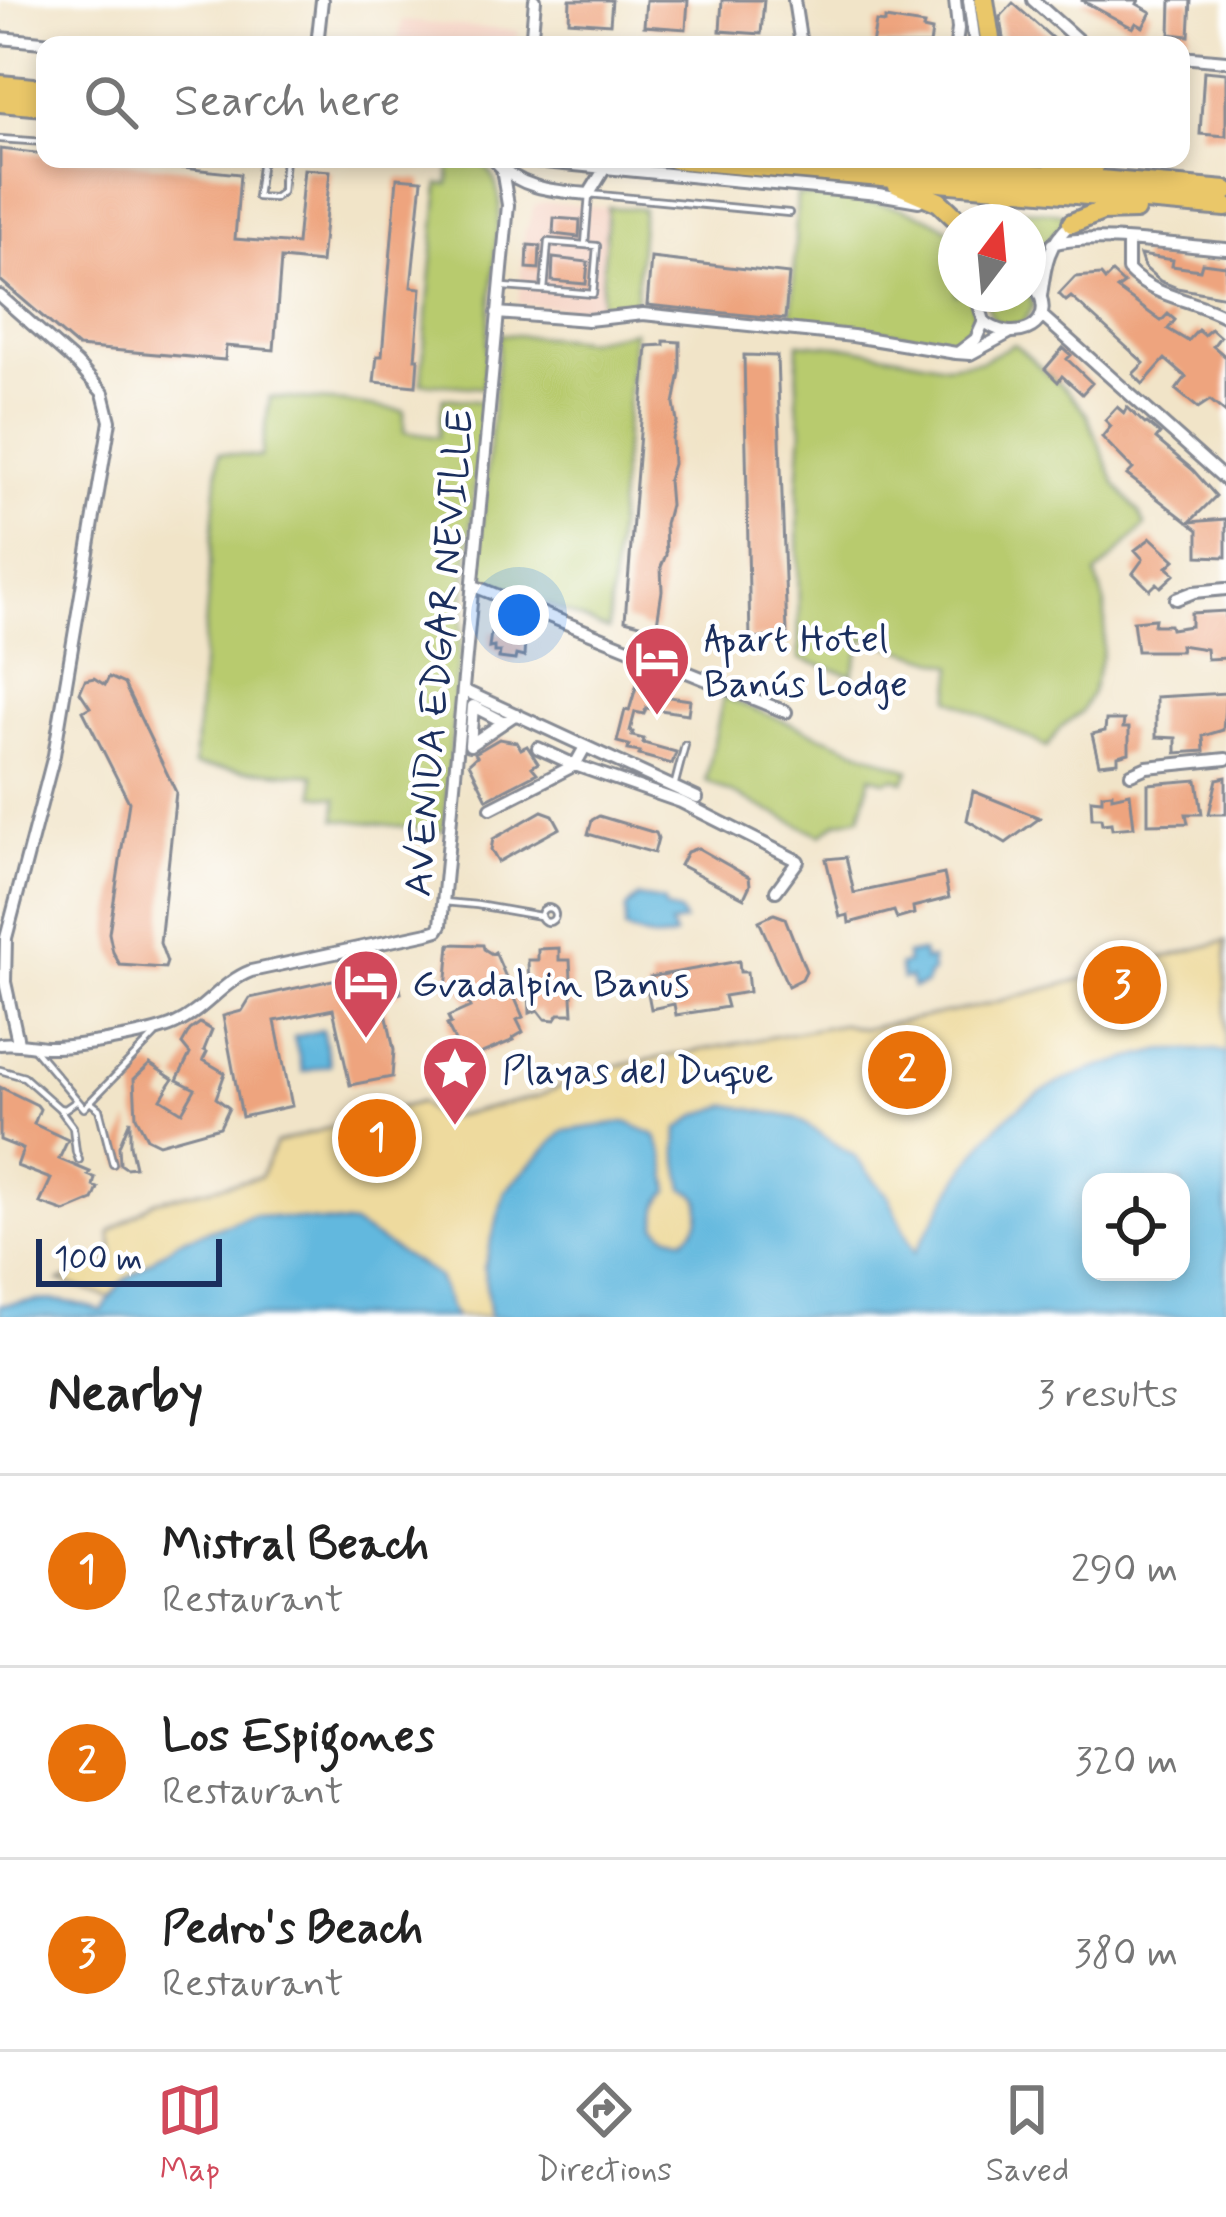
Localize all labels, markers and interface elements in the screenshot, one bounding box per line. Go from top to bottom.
search box [36,36,1190,168]
icon: search [78,69,144,135]
text: Search here [174,73,401,132]
north arrow [938,204,1046,312]
street label: AVENIDA EDGAR NEVILLE [394,408,487,899]
your location [489,585,549,645]
place label: Apart Hotel Banús Lodge [704,615,908,711]
hotel icon: Apart Hotel Banús Lodge [622,624,692,718]
pin: 3 [1083,940,1161,1030]
hotel icon: Gvadalpin Banus [331,947,401,1041]
place label: Gvadalpin Banus [412,960,689,1011]
pin: 2 [868,1025,946,1115]
place icon: Playas del Duque [420,1034,490,1128]
place label: Playas del Duque [502,1047,774,1098]
pin: 1 [338,1093,416,1183]
map controls [1082,1173,1190,1281]
button: locate [1082,1173,1190,1281]
scale bar [36,1233,222,1286]
text: 100 m [54,1238,143,1282]
text: Nearby [48,1362,203,1428]
text: 3 results [1037,1370,1178,1421]
text: Mistral Beach [162,1516,429,1575]
text: 1 [78,1545,96,1596]
text: 290 m [1071,1545,1178,1596]
text: Restaurant [162,1575,343,1626]
text: Los Espigones [162,1708,434,1767]
text: 2 [77,1737,97,1788]
text: 320 m [1075,1737,1178,1788]
text: Restaurant [162,1767,343,1818]
text: Pedro's Beach [162,1900,423,1959]
text: 3 [78,1929,96,1980]
text: 380 m [1074,1929,1178,1980]
text: Restaurant [162,1959,343,2010]
tab: Map [157,2077,223,2193]
tab: Directions [536,2077,672,2193]
tab: Saved [986,2077,1069,2193]

